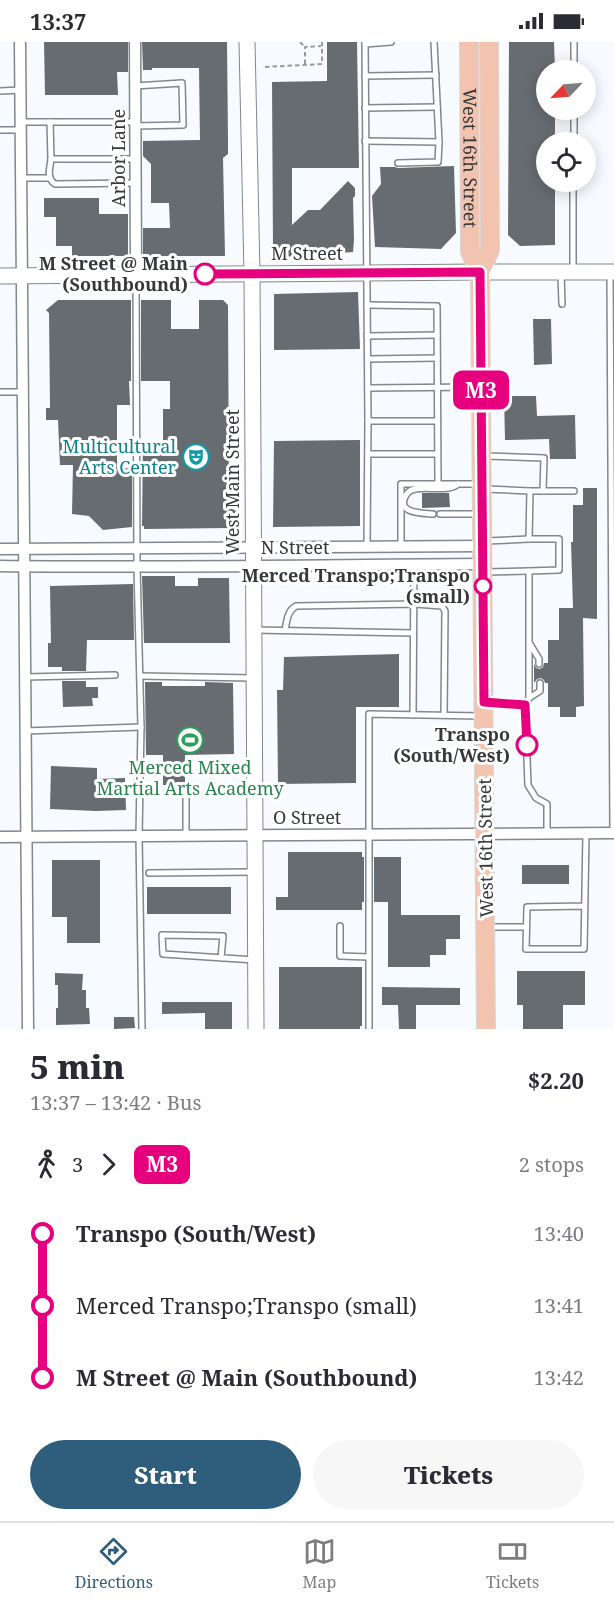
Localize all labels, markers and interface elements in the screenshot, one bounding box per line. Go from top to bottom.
text: 13:37 [30,6,86,36]
north arrow [536,60,596,120]
map controls [536,60,596,192]
street label: West 16th Street [458,88,483,228]
street label: Arbor Lane [106,109,130,207]
button: locate [536,132,596,192]
street label: M Street [271,241,343,265]
place label: M Street @ Main (Southbound) [39,251,188,296]
marker: M Street @ Main (Southbound) [194,263,216,285]
line badge: M3 [454,370,508,410]
text: M3 [465,376,497,404]
street label: West Main Street [220,409,244,555]
place label: Multicultural Arts Center [63,434,177,479]
theatre icon: Multicultural Arts Center [181,442,211,472]
street label: N Street [261,535,329,559]
place label: Merced Transpo;Transpo (small) [242,563,470,608]
marker: Merced Transpo;Transpo (small) [474,577,492,595]
place label: Transpo (South/West) [393,722,510,767]
sports icon: Merced Mixed Martial Arts Academy [175,725,205,755]
marker: Transpo (South/West) [516,734,538,756]
place label: Merced Mixed Martial Arts Academy [96,755,284,800]
street label: West 16th Street [472,778,498,918]
street label: O Street [273,805,341,829]
text: 5 min [30,1044,125,1089]
text: $2.20 [528,1065,584,1095]
text: 13:37 – 13:42 · Bus [30,1089,201,1116]
icon: walk [30,1148,63,1181]
icon: forward [92,1148,125,1181]
text: M3 [146,1150,178,1178]
text: 3 [72,1151,83,1178]
text: 2 stops [519,1151,584,1178]
text: Transpo (South/West) [76,1218,316,1248]
text: 13:40 [534,1220,584,1247]
text: Merced Transpo;Transpo (small) [76,1290,417,1320]
text: 13:41 [534,1292,584,1319]
text: M Street @ Main (Southbound) [76,1362,417,1392]
text: 13:42 [534,1364,584,1391]
button: Start [30,1440,301,1509]
button: Tickets [313,1440,584,1509]
tab: Directions [75,1535,153,1593]
tab: Map [303,1535,336,1593]
tab: Tickets [486,1535,539,1593]

